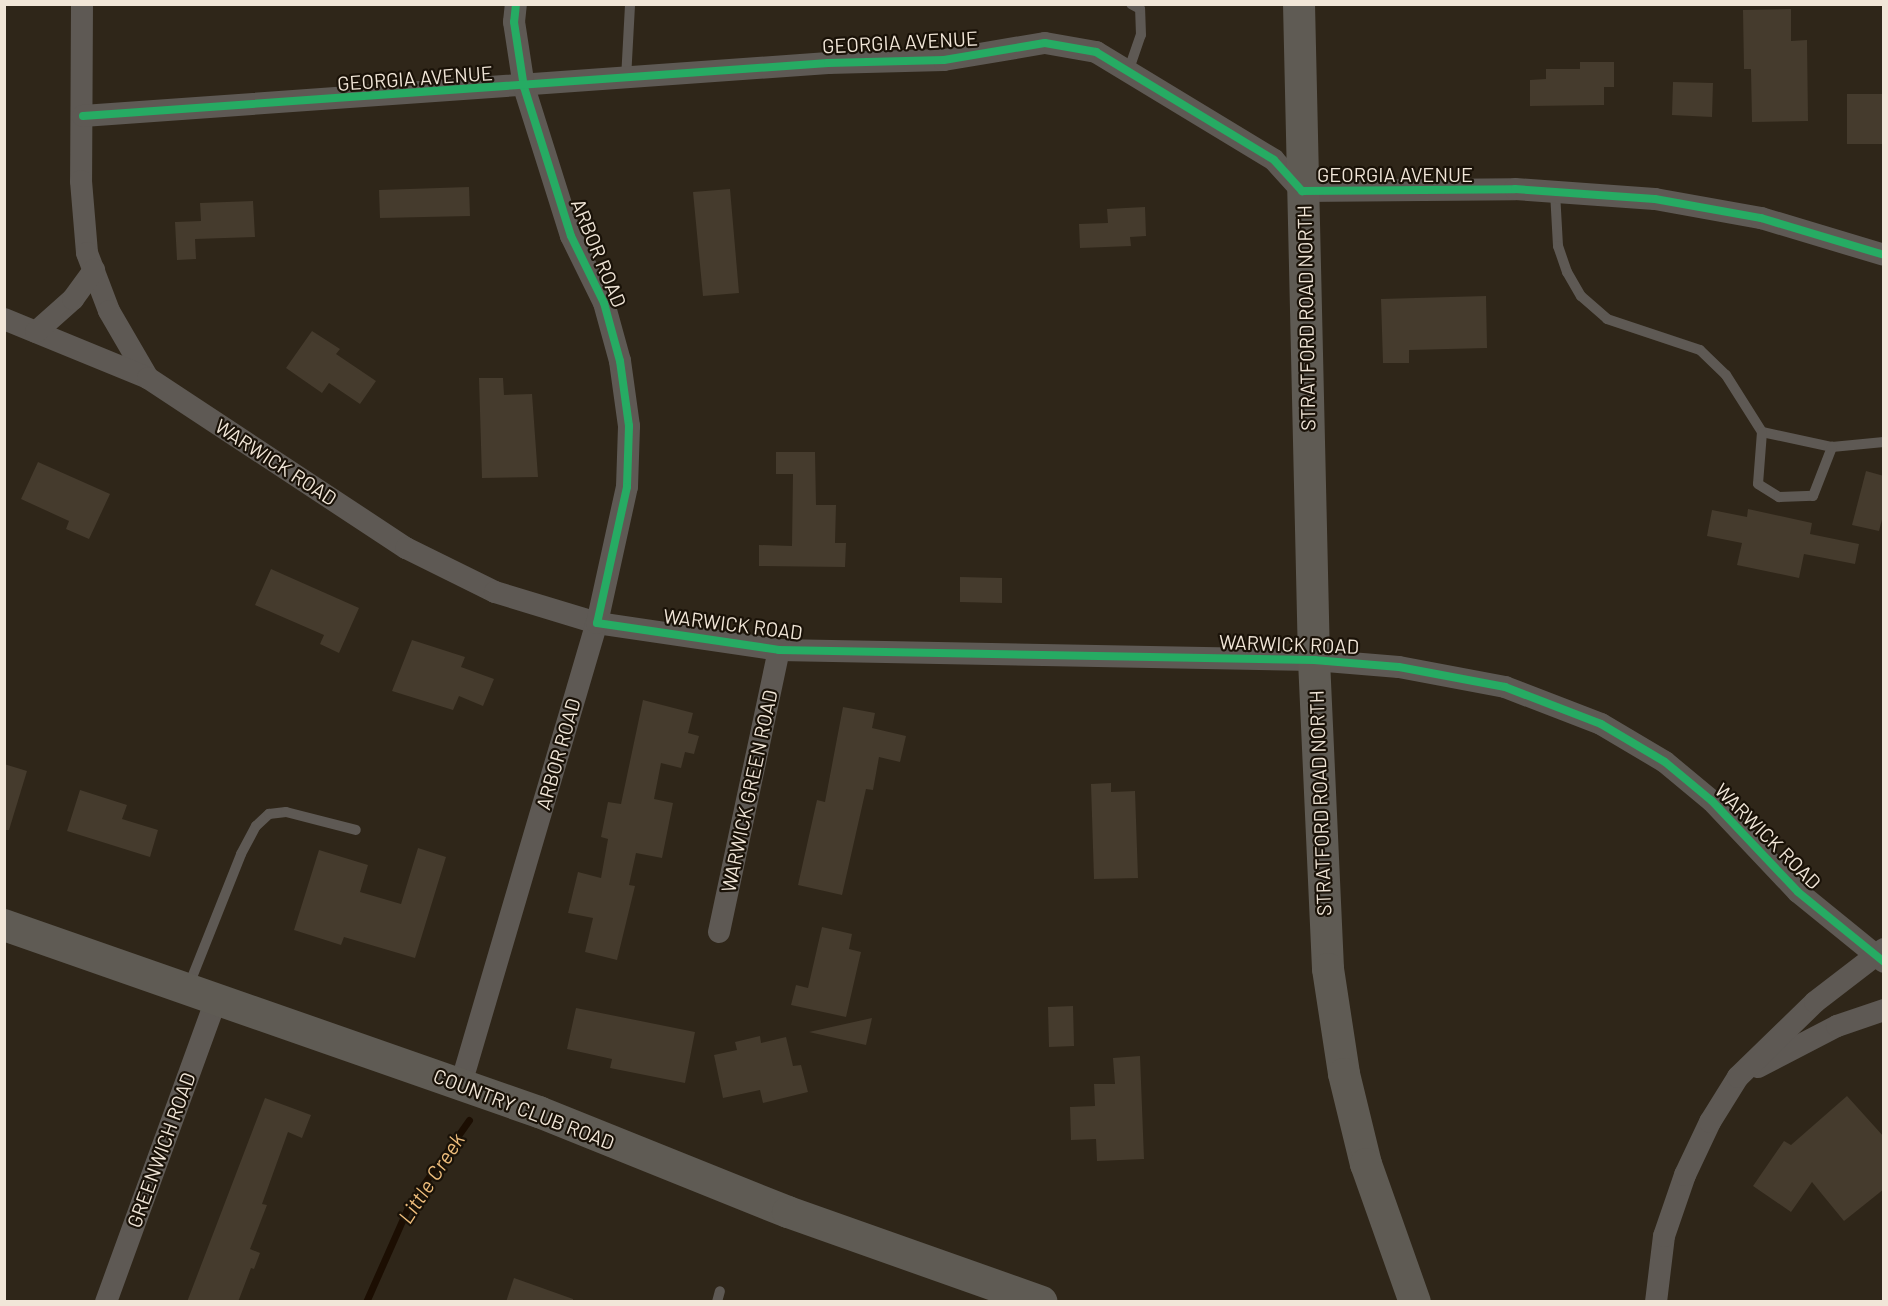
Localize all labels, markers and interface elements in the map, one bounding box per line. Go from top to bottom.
street label: GEORGIA AVENUE [821,26,979,58]
street label: GEORGIA AVENUE [336,61,494,95]
street label: GEORGIA AVENUE [1317,162,1473,186]
street label: ARBOR ROAD [566,195,632,311]
street label: STRATFORD ROAD NORTH [1292,205,1320,431]
street label: WARWICK ROAD [211,414,341,510]
street label: WARWICK ROAD [662,604,804,644]
street label: WARWICK ROAD [1219,630,1359,658]
street label: WARWICK GREEN ROAD [716,688,782,894]
street label: STRATFORD ROAD NORTH [1304,690,1336,916]
street label: ARBOR ROAD [531,696,585,812]
street label: WARWICK ROAD [1710,778,1826,894]
street label: COUNTRY CLUB ROAD [430,1063,618,1155]
street label: GREENWICH ROAD [122,1069,200,1231]
water label: Little Creek [392,1128,470,1228]

